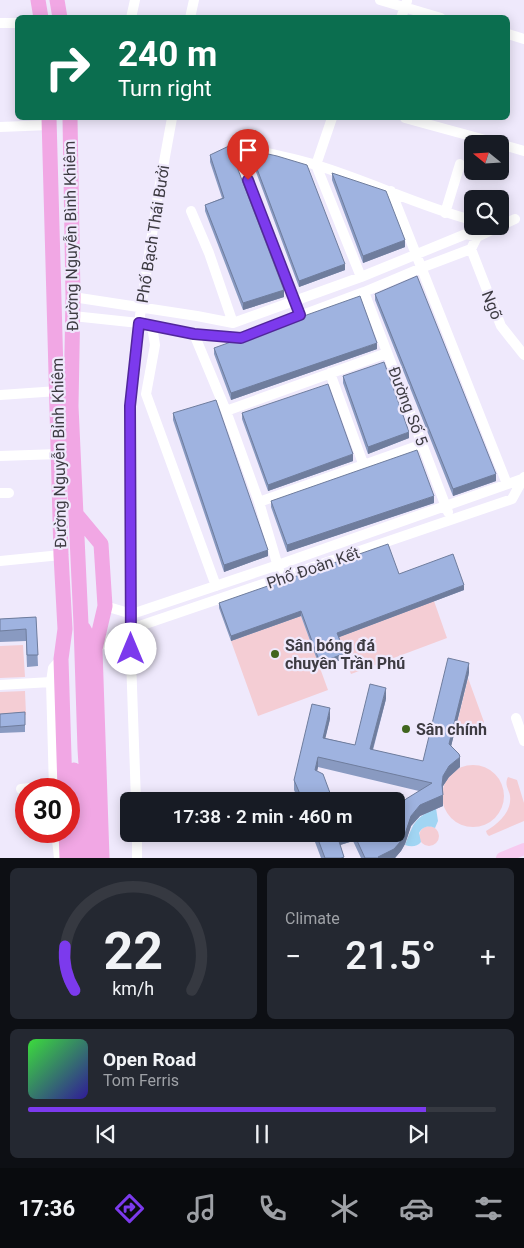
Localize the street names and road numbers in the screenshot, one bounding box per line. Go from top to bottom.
street label: Đường Nguyễn Bình Khiêm [60,141,82,331]
street label: Phố Bạch Thái Bưởi [133,164,173,304]
street label: Ngõ [478,288,506,322]
street label: Đường Nguyễn Bỉnh Khiêm [48,358,70,548]
street label: Đường Số 5 [384,364,432,448]
street label: Phố Đoàn Kết [264,543,362,593]

